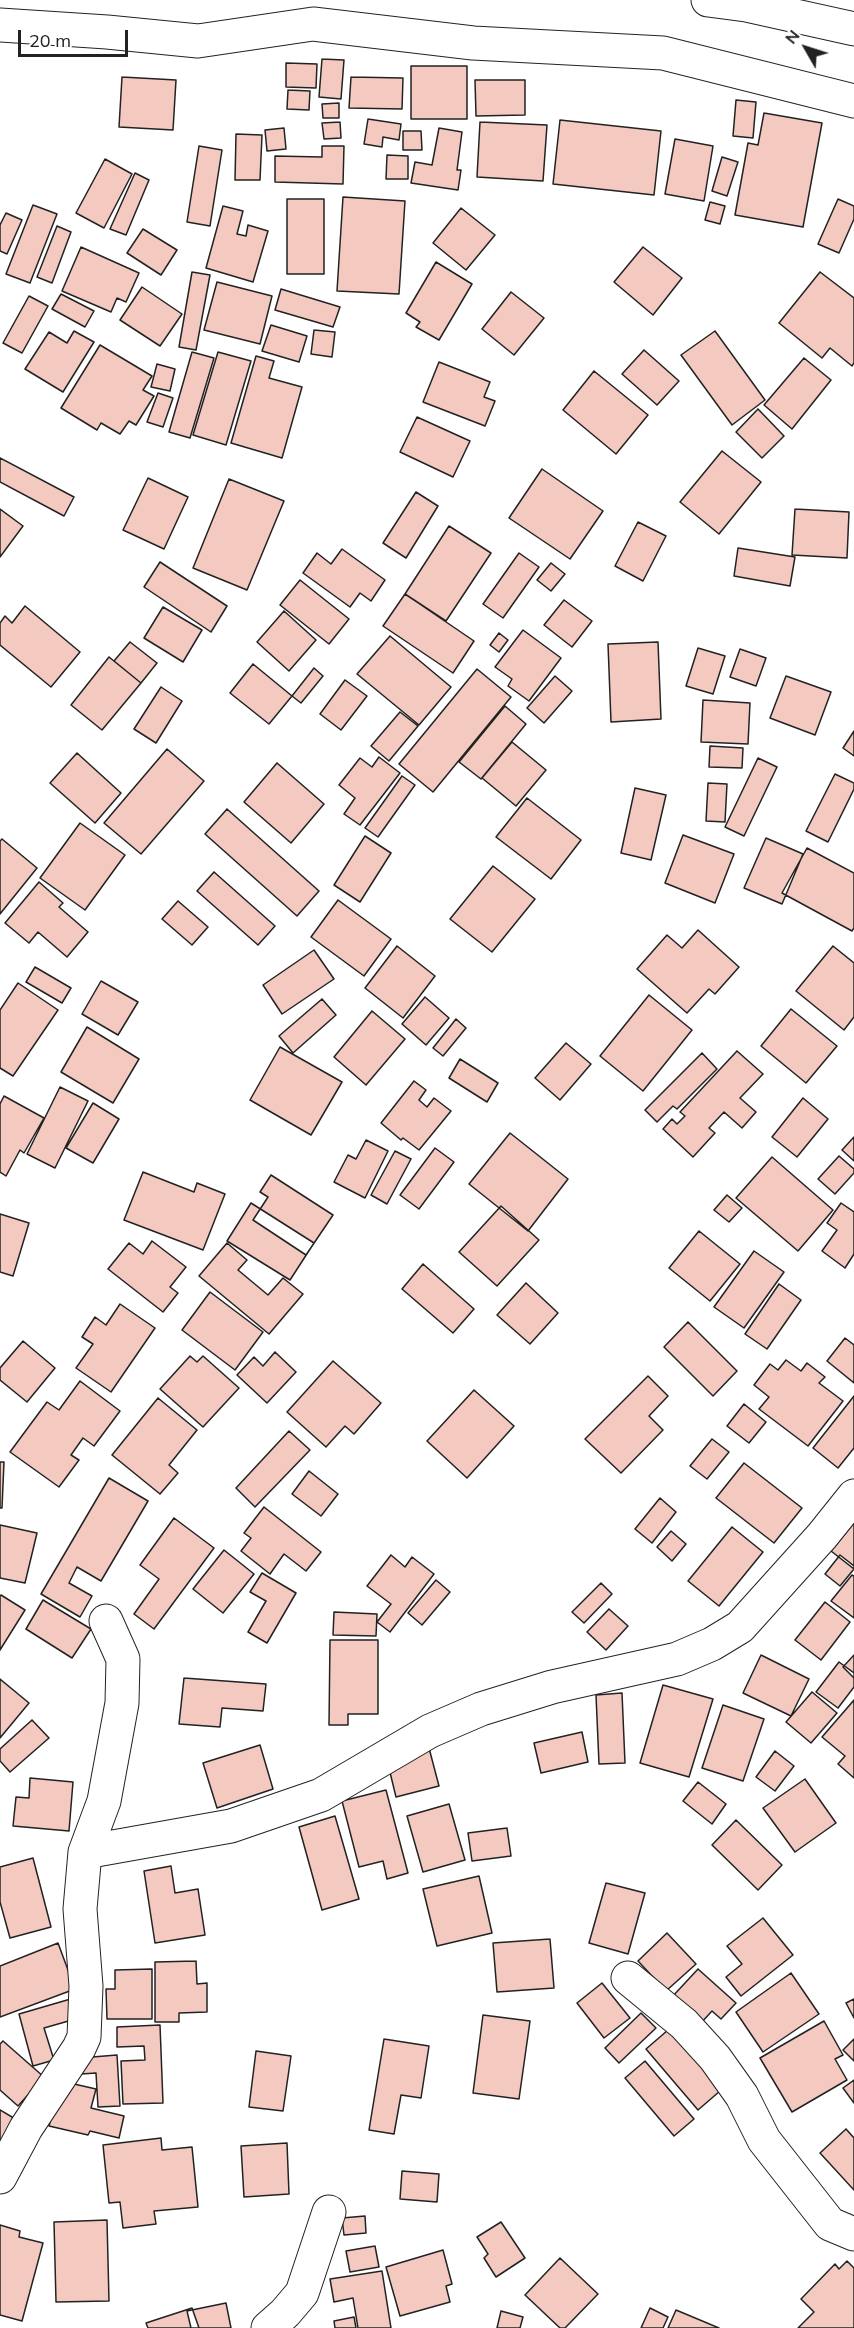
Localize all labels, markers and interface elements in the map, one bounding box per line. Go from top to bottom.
scale bar [21,18,130,56]
north arrow [776,18,836,78]
text: N [780,26,804,48]
text: 20 m [29,29,71,52]

